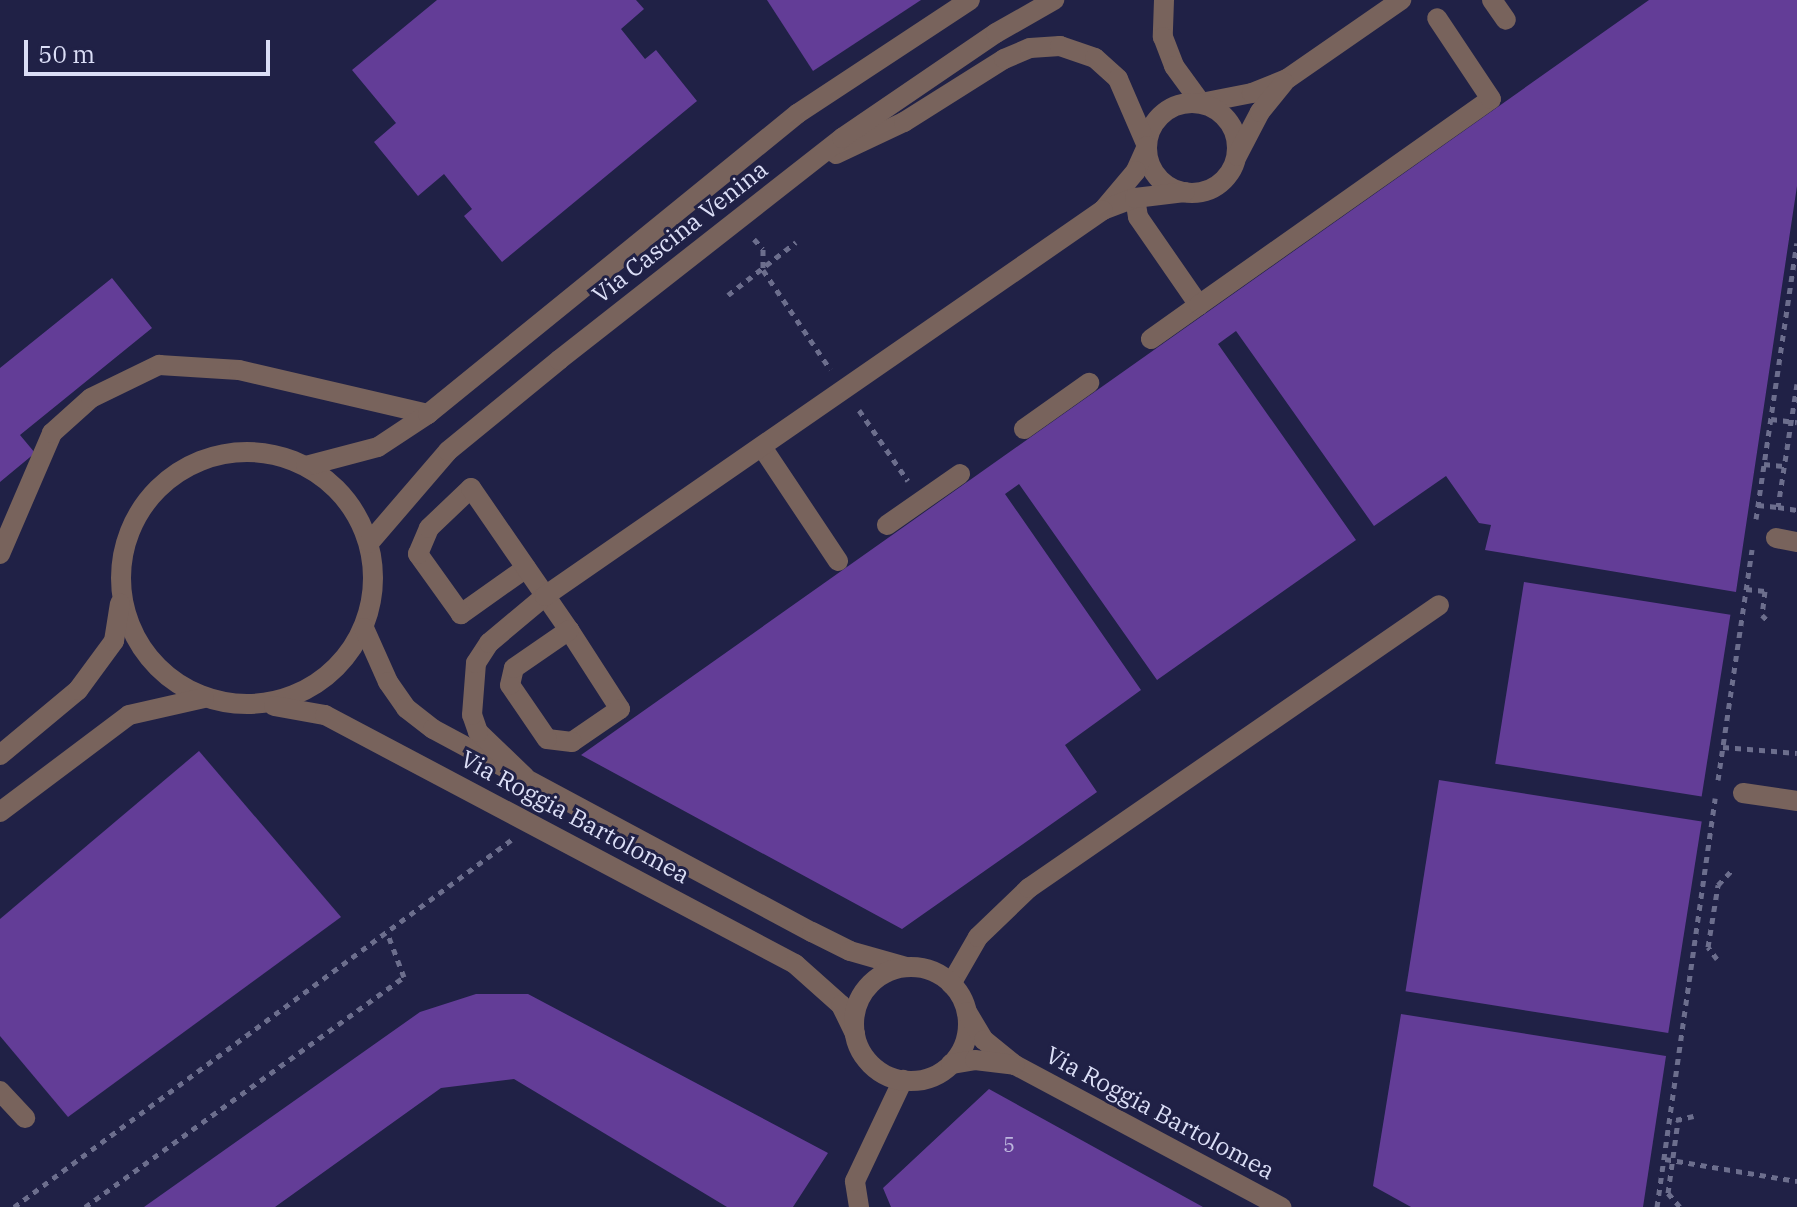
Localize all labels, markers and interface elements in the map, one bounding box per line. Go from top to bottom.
scale bar [28,24,274,74]
text: 50 m [38,38,95,70]
street label: Via Cascina Venina [587,155,773,309]
street label: Via Roggia Bartolomea [456,744,694,890]
street label: Via Roggia Bartolomea [1041,1040,1279,1186]
house number: 5 [1003,1132,1015,1156]

